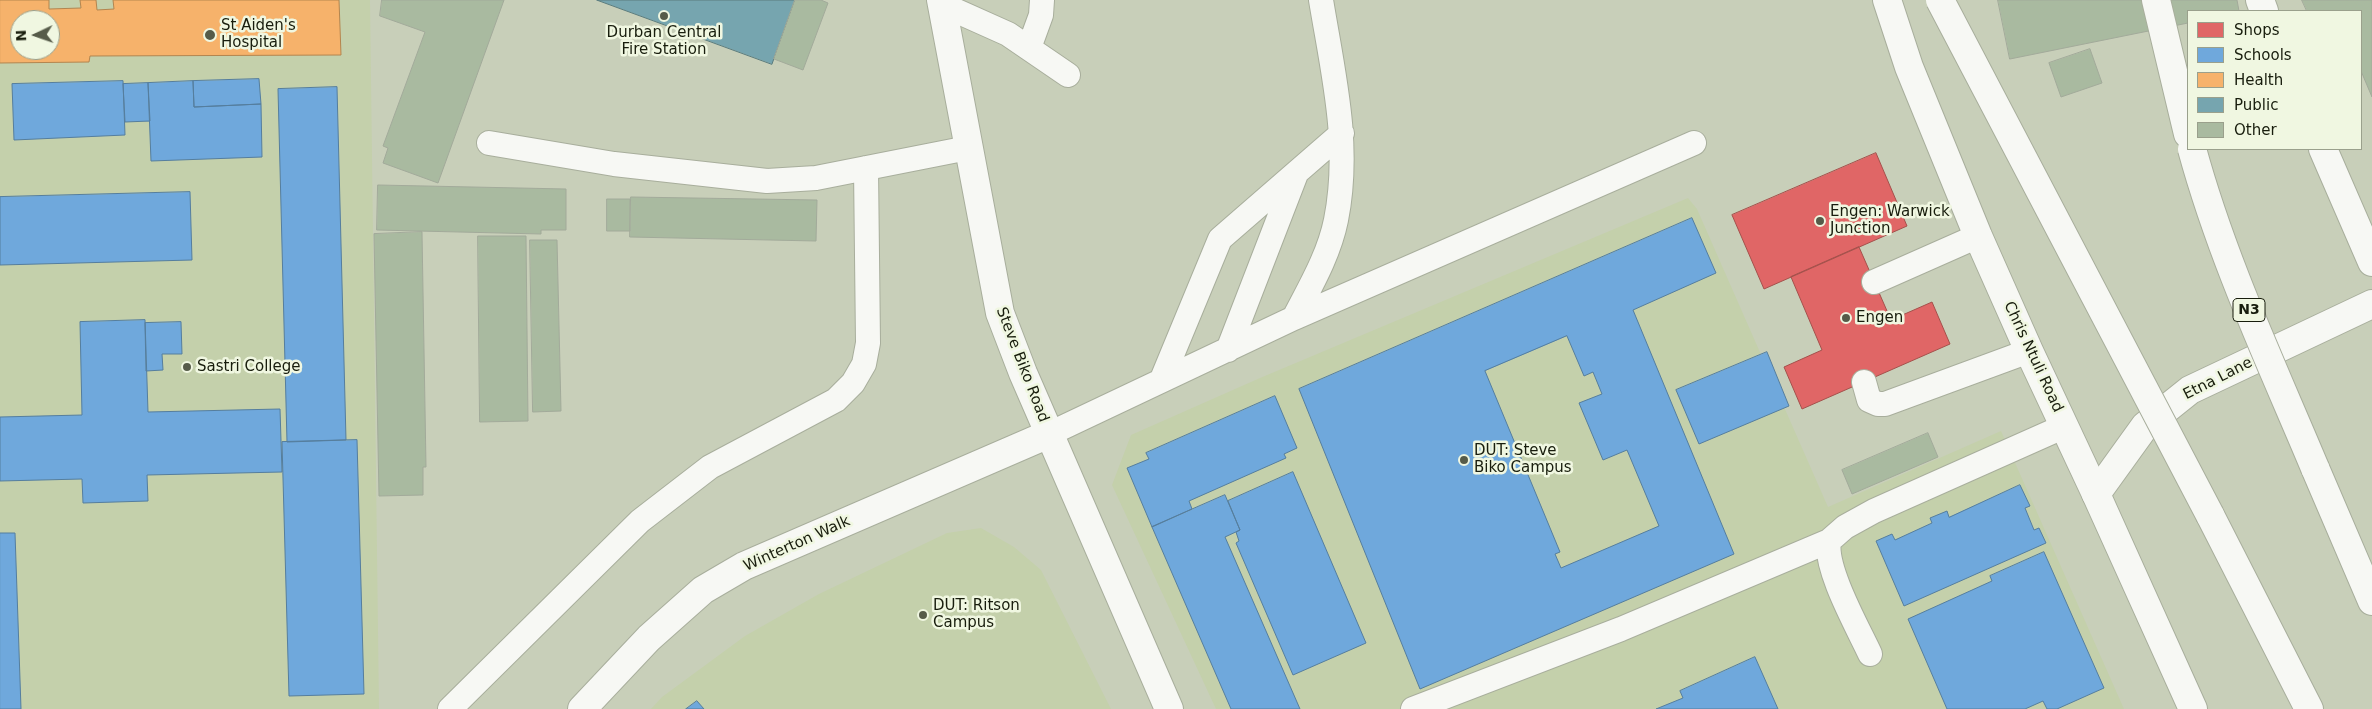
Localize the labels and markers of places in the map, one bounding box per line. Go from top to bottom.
marker: Durban Central Fire Station [658,10,670,22]
place label: St Aiden's Hospital [221,17,296,52]
place label: Durban Central Fire Station [607,24,721,59]
marker: St Aiden's Hospital [203,28,217,42]
place label: Engen: Warwick Junction [1830,203,1950,238]
marker: Engen: Warwick Junction [1814,215,1826,227]
place label: Engen [1856,309,1903,327]
marker: Engen [1840,312,1852,324]
place label: Sastri College [197,358,300,376]
marker: Sastri College [181,361,193,373]
place label: DUT: Steve Biko Campus [1474,442,1572,477]
marker: DUT: Steve Biko Campus [1458,454,1470,466]
place label: DUT: Ritson Campus [933,597,1020,632]
marker: DUT: Ritson Campus [917,609,929,621]

